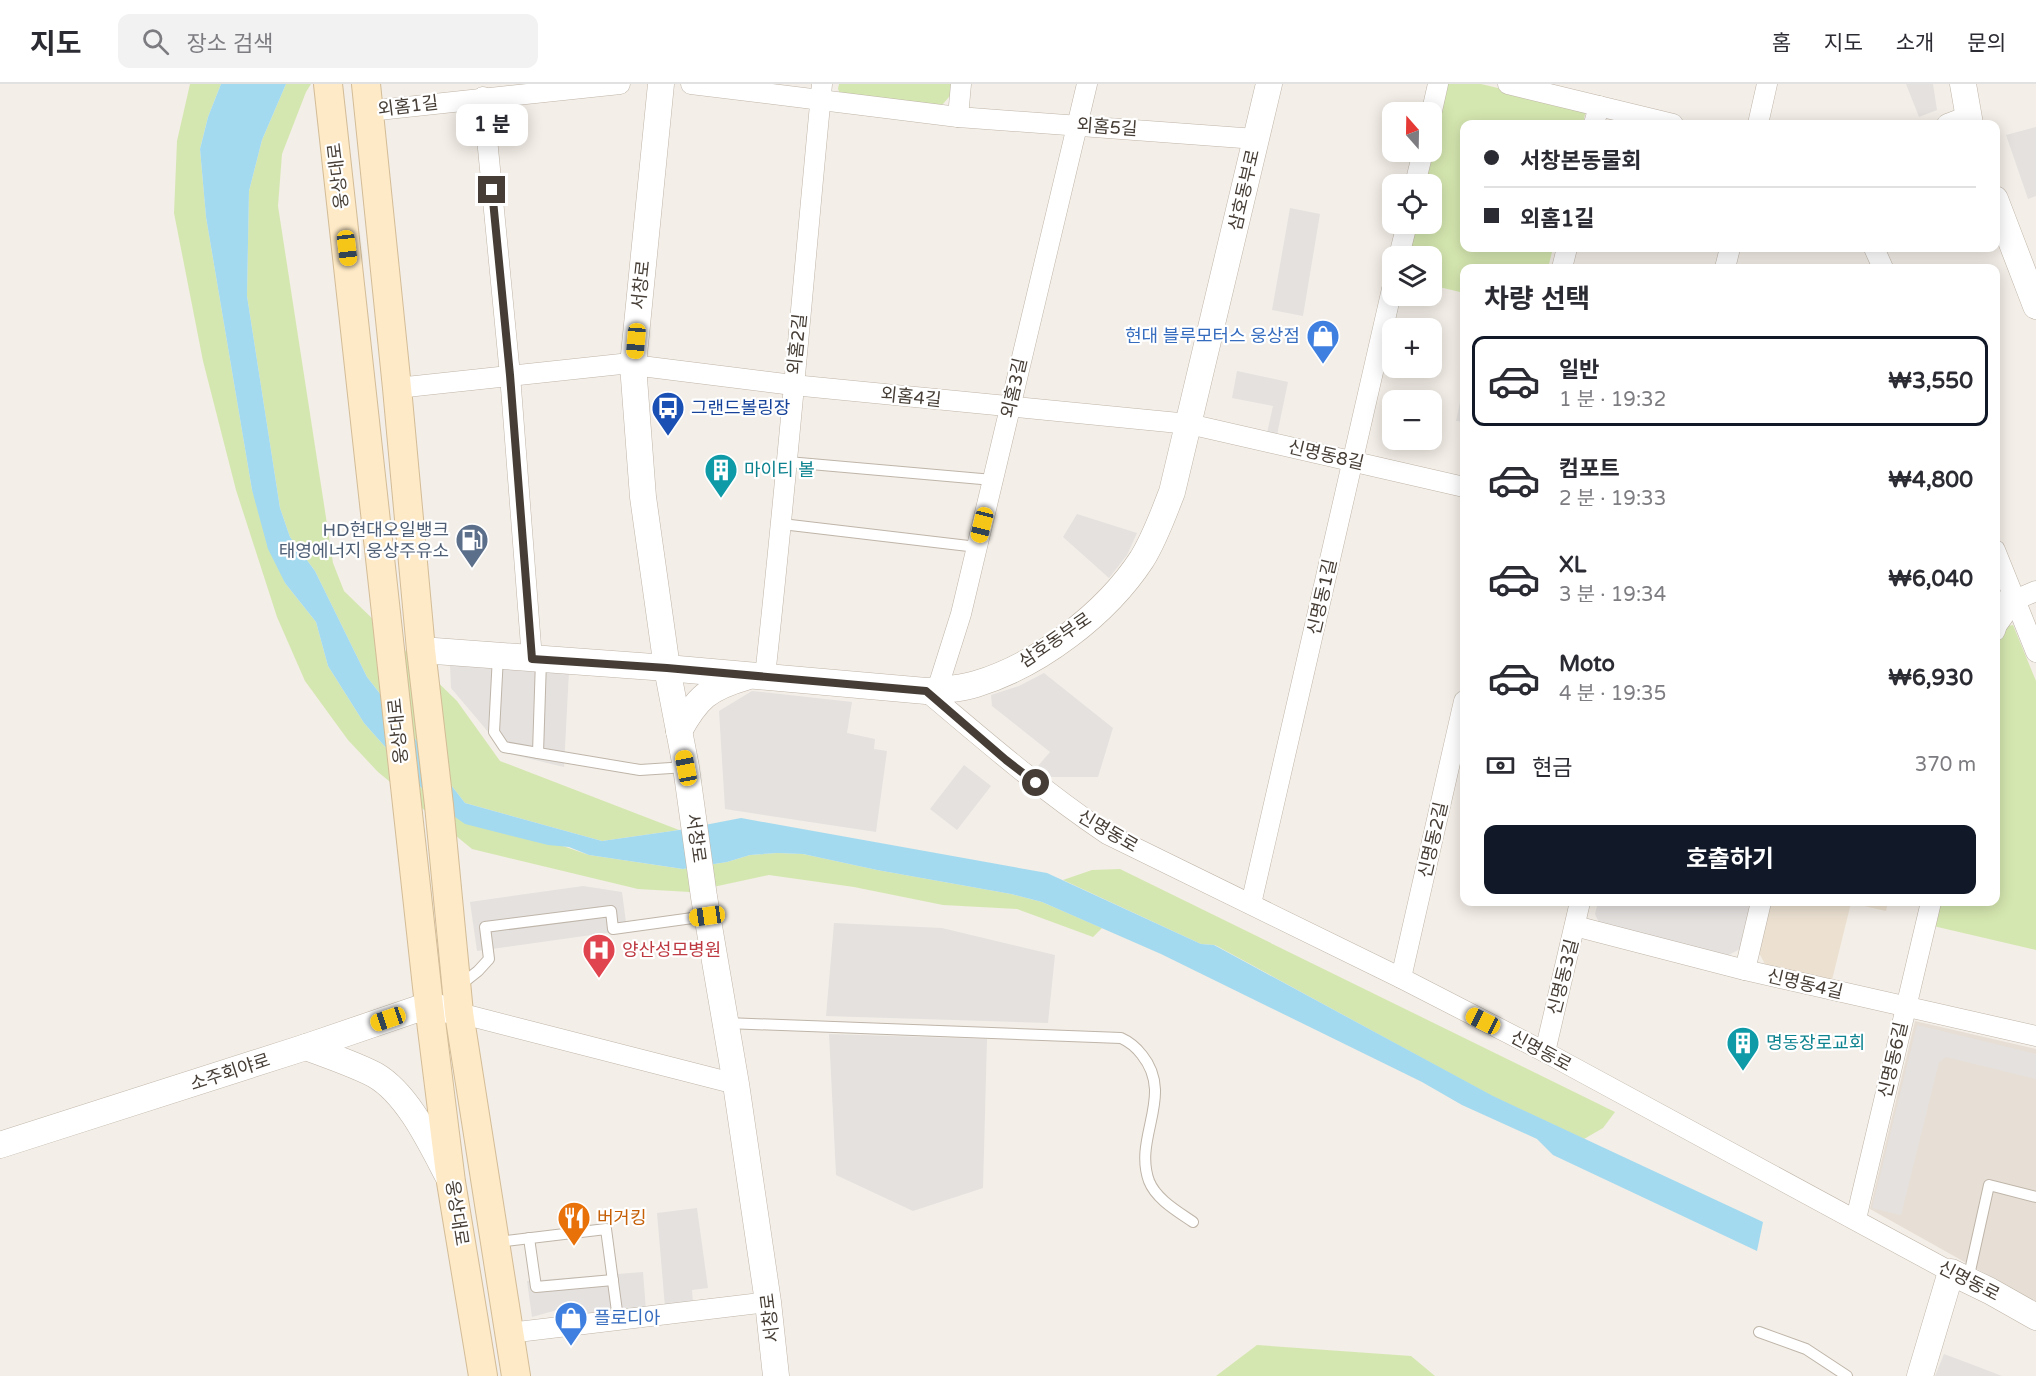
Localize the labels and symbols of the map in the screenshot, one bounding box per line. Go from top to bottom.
street label: 외홈1길 [376,91,440,121]
north arrow [1382,102,1442,162]
callout: 1 분 [456,103,528,145]
street label: 외홈5길 [1076,114,1138,140]
street label: 웅상대로 [323,142,353,210]
street label: 삼호동부로 [1224,147,1264,233]
route end [478,176,505,203]
car [336,229,358,267]
street label: 서창로 [627,259,655,311]
street label: 외홈2길 [783,313,811,375]
shop icon: 현대 블루모터스 웅상점 [1305,318,1341,365]
car [625,322,647,360]
place label: 현대 블루모터스 웅상점 [1125,325,1300,347]
street label: 외홈3길 [996,356,1032,420]
street label: 외홈4길 [880,383,942,411]
bus stop icon: 그랜드볼링장 [650,390,686,437]
place label: 그랜드볼링장 [691,397,790,419]
street label: 신명동8길 [1286,436,1366,474]
building icon: 마이티 볼 [703,452,739,499]
place label: 마이티 볼 [744,459,815,481]
car [969,505,995,545]
place label: HD현대오일뱅크 태영에너지 웅상주유소 [279,519,449,562]
fuel station icon: HD현대오일뱅크 태영에너지 웅상주유소 [454,522,490,569]
street label: 신명동1길 [1303,557,1341,637]
street label: 삼호동부로 [1015,608,1095,672]
street label: 웅상대로 [384,697,412,765]
car [674,749,698,787]
route start [1022,769,1049,796]
street label: 신명동2길 [1414,800,1452,880]
street label: 신명동로 [1074,805,1142,857]
street label: 서창로 [682,812,710,864]
car [688,905,726,927]
hospital icon: 양산성모병원 [581,932,617,979]
street label: 신명동3길 [1543,937,1583,1017]
place label: 양산성모병원 [622,939,721,961]
street label: 신명동4길 [1765,965,1845,1003]
car [368,1005,408,1033]
car [1463,1005,1503,1037]
street label: 신명동6길 [1874,1020,1912,1100]
building icon: 명동장로교회 [1725,1025,1761,1072]
street label: 신명동로 [1507,1026,1575,1076]
place label: 명동장로교회 [1766,1032,1865,1054]
street label: 소주회야로 [187,1049,273,1095]
street label: 웅상대로 [441,1179,473,1247]
restaurant icon: 버거킹 [556,1200,592,1247]
place label: 버거킹 [597,1207,647,1229]
street label: 신명동로 [1934,1256,2004,1306]
street label: 서창로 [756,1292,784,1344]
shop icon: 플로디아 [553,1300,589,1347]
place label: 플로디아 [594,1307,661,1329]

